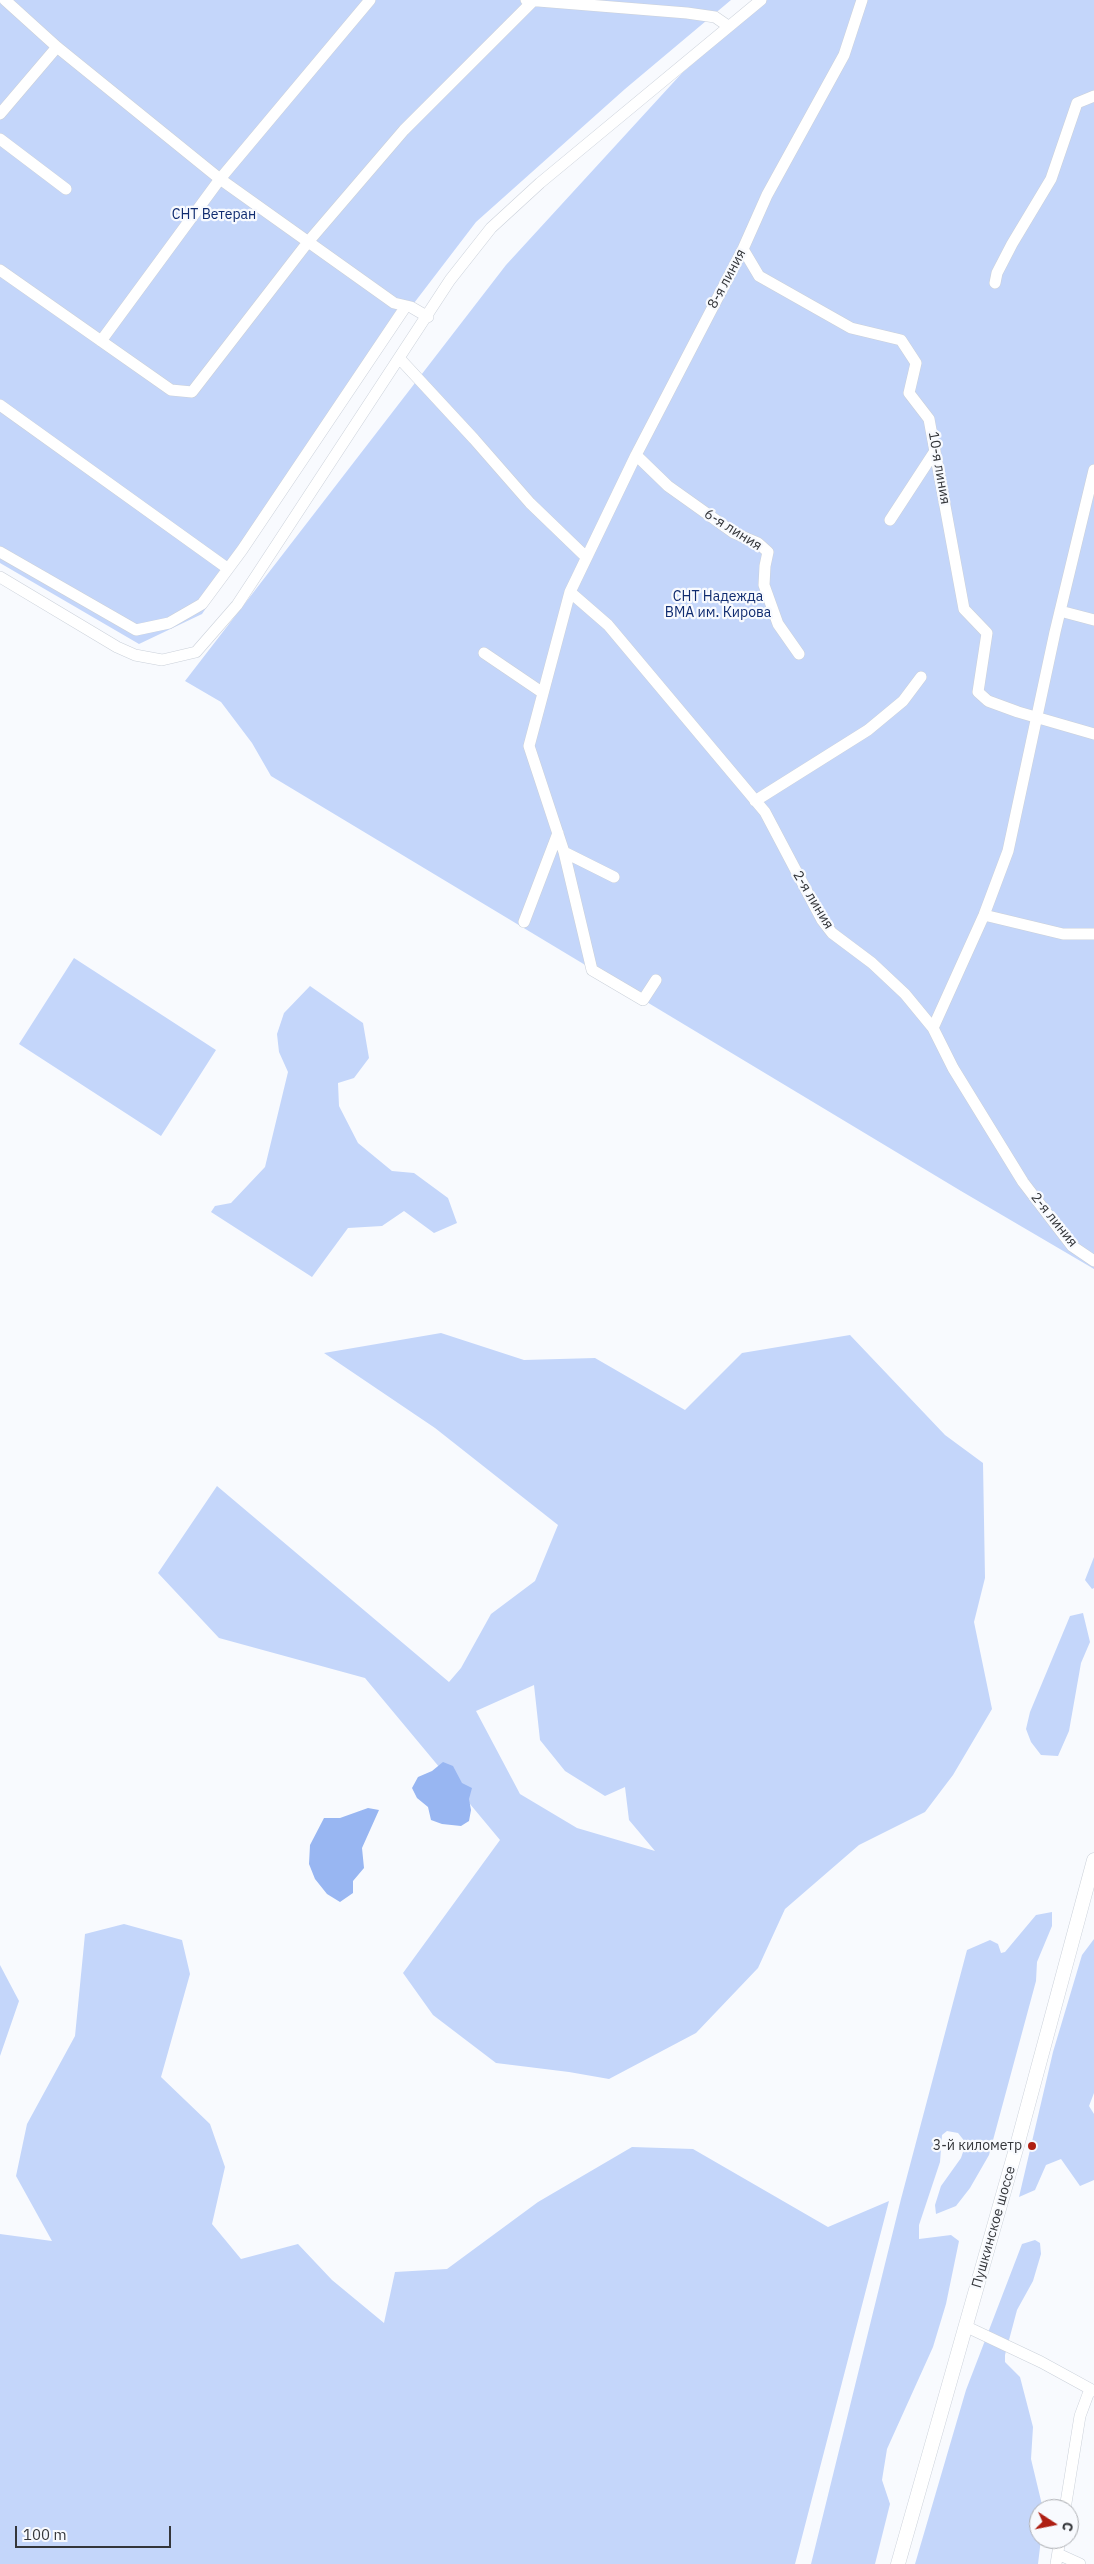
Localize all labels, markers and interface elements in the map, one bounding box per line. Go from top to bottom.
park label: СНТ Ветеран [172,207,256,223]
street label: 8-я линия [704,246,750,312]
street label: 10-я линия [924,430,954,506]
street label: 6-я линия [701,506,765,554]
park label: СНТ Надежда ВМА им. Кирова [665,589,771,622]
street label: 2-я линия [789,868,837,932]
street label: 2-я линия [1027,1190,1081,1250]
place label: 3-й километр [933,2138,1022,2154]
marker: 3-й километр [1026,2140,1038,2152]
street label: Пушкинское шоссе [969,2164,1019,2290]
north arrow [1029,2499,1079,2549]
scale bar [18,2516,174,2548]
text: С [1058,2520,1077,2533]
text: 100 m [23,2525,67,2544]

